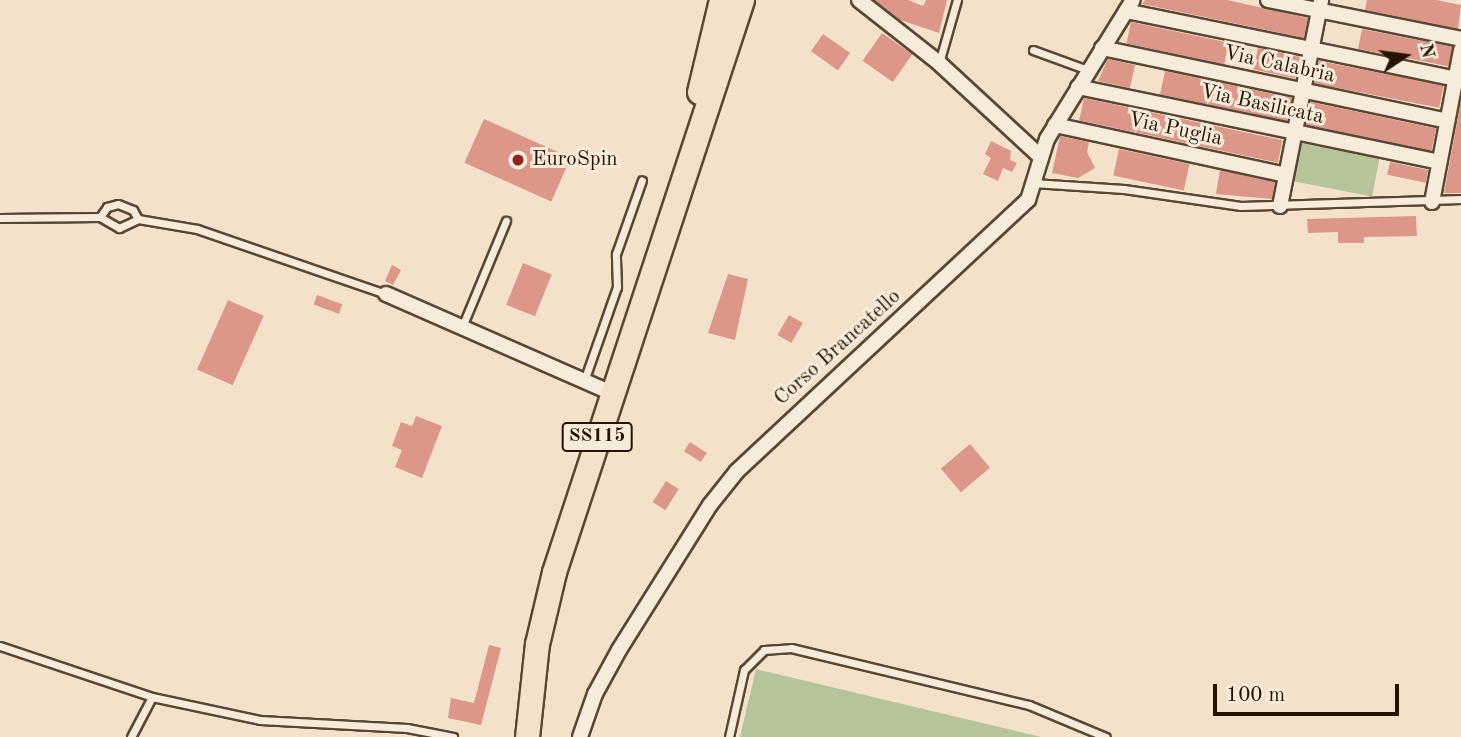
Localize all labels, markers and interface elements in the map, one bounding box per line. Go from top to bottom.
north arrow [1370,21,1440,91]
street label: Via Calabria [1221,41,1337,89]
text: N [1415,42,1437,60]
street label: Via Basilicata [1198,80,1326,130]
street label: Via Puglia [1126,108,1224,152]
place label: EuroSpin [532,147,618,173]
marker: EuroSpin [510,152,526,168]
street label: Corso Brancatello [770,285,906,411]
road number: SS115 [560,422,634,452]
scale bar [1216,670,1402,714]
text: 100 m [1226,685,1285,706]

